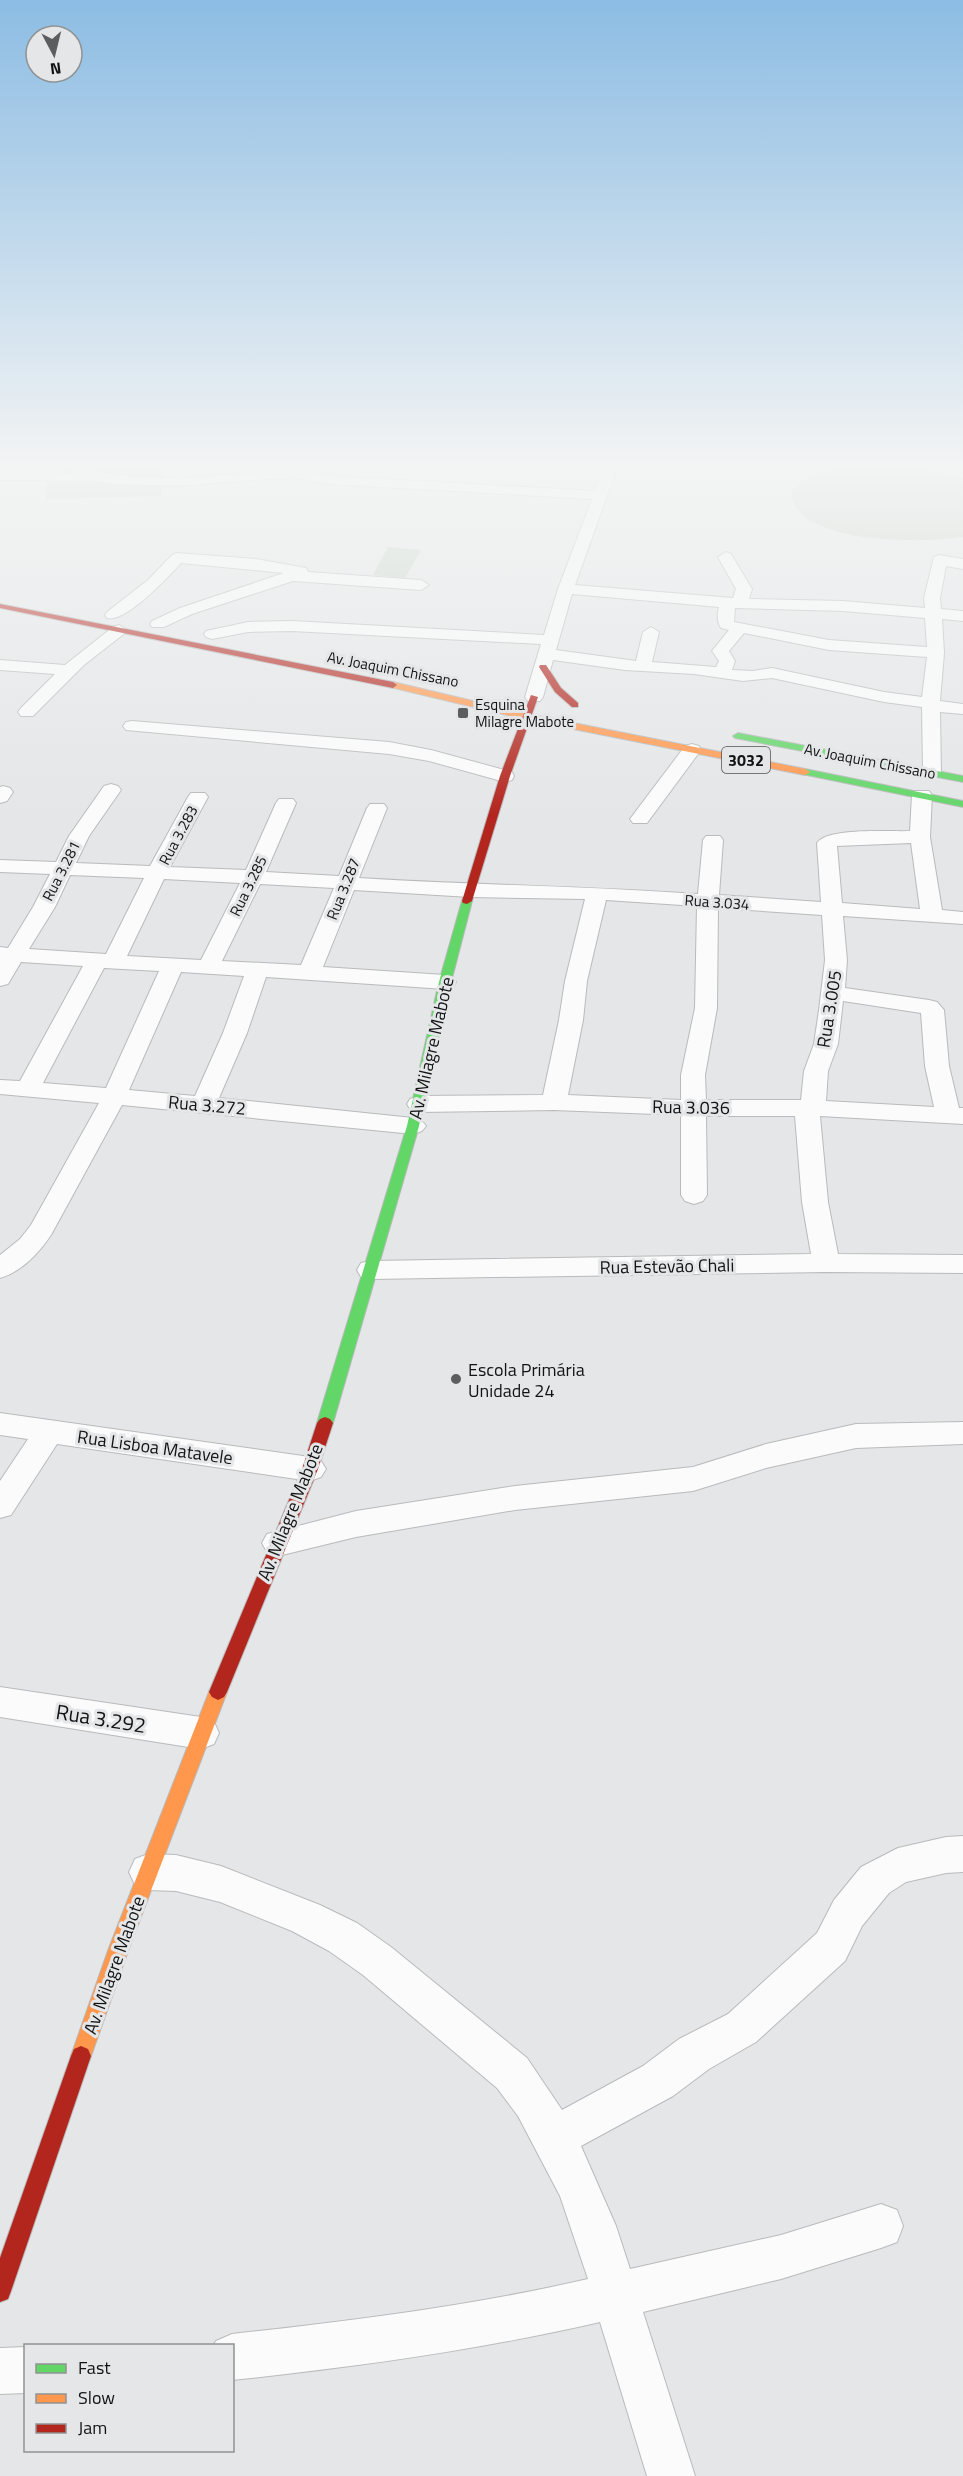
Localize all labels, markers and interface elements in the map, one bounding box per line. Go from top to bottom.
north arrow [24,24,84,84]
text: N [49,56,63,81]
street label: Av. Joaquim Chissano [325,645,461,693]
place label: Esquina Milagre Mabote [475,693,574,733]
marker: Esquina Milagre Mabote [456,706,470,720]
street label: Av. Joaquim Chissano [802,737,938,785]
road number: 3032 [722,747,770,773]
street label: Rua 3.283 [153,801,203,869]
street label: Rua 3.281 [36,837,86,905]
street label: Rua 3.285 [223,852,273,920]
street label: Rua 3.287 [320,855,366,923]
street label: Rua 3.034 [684,888,750,916]
street label: Rua 3.005 [810,968,848,1050]
street label: Av. Milagre Mabote [402,974,460,1122]
street label: Rua 3.272 [167,1088,247,1122]
street label: Rua 3.036 [652,1093,730,1121]
street label: Rua Estevão Chali [599,1251,735,1281]
place label: Escola Primária Unidade 24 [468,1356,585,1404]
marker: Escola Primária Unidade 24 [449,1372,463,1386]
street label: Rua Lisboa Matavele [76,1423,234,1471]
street label: Av. Milagre Mabote [250,1440,330,1584]
street label: Rua 3.292 [54,1695,148,1741]
street label: Av. Milagre Mabote [76,1892,152,2038]
legend [24,2344,234,2452]
text: Fast [78,2354,111,2381]
text: Slow [78,2384,115,2411]
text: Jam [78,2414,107,2441]

